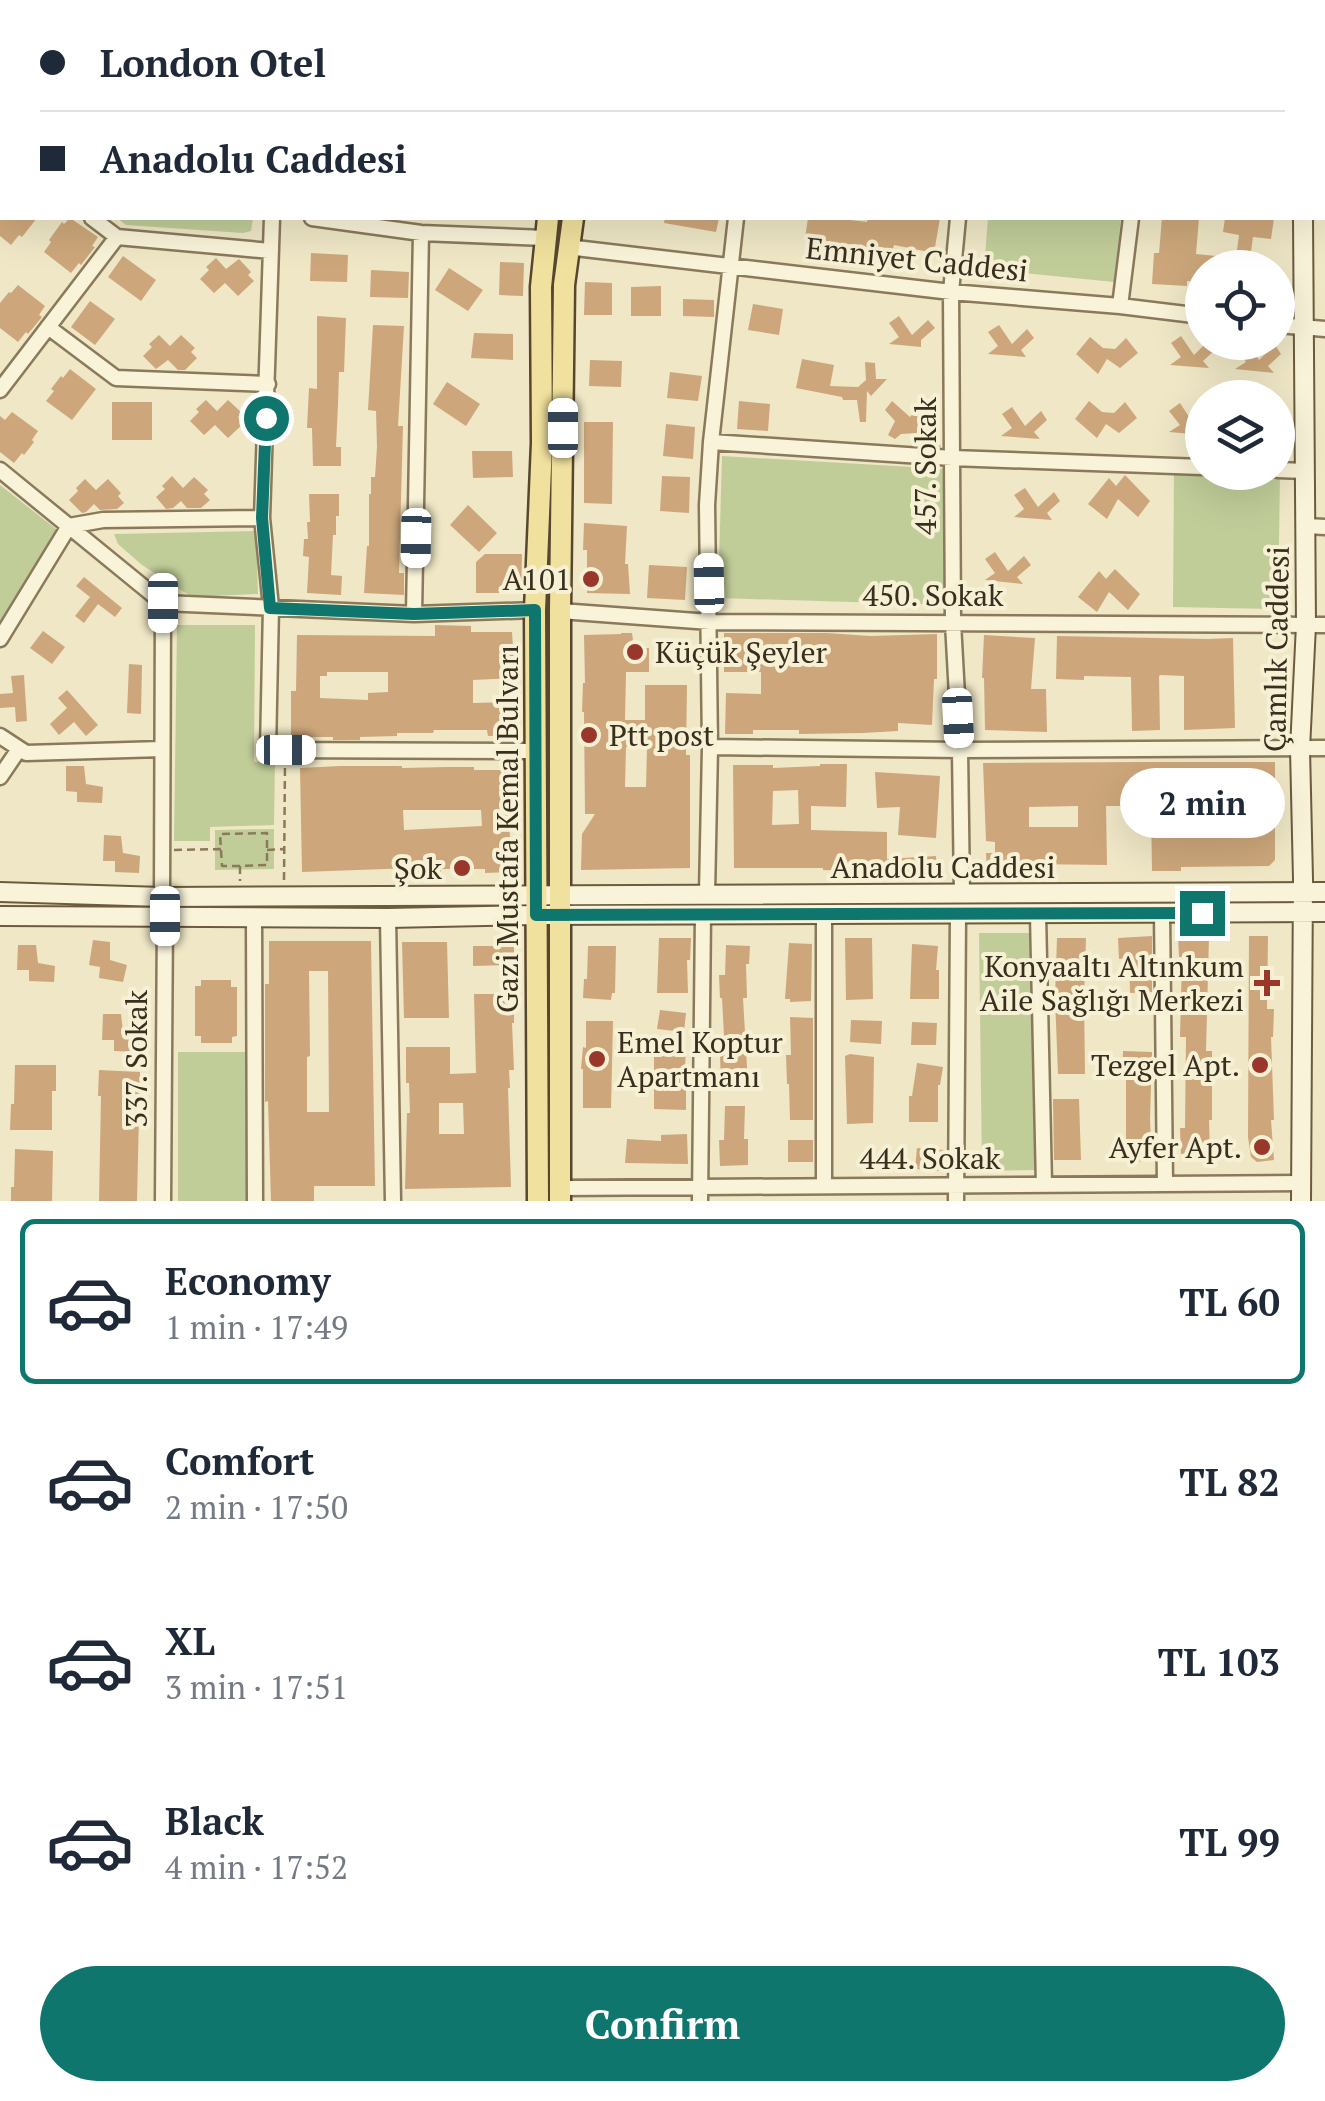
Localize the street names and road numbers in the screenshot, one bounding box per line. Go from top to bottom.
street label: Emniyet Caddesi [804,227,1030,291]
street label: 457. Sokak [905,396,945,535]
street label: Çamlık Caddesi [1254,546,1298,752]
street label: 450. Sokak [862,575,1004,615]
street label: Gazi Mustafa Kemal Bulvarı [487,645,527,1013]
street label: Anadolu Caddesi [830,847,1056,887]
street label: 337. Sokak [116,989,156,1128]
street label: 444. Sokak [859,1138,1001,1178]

